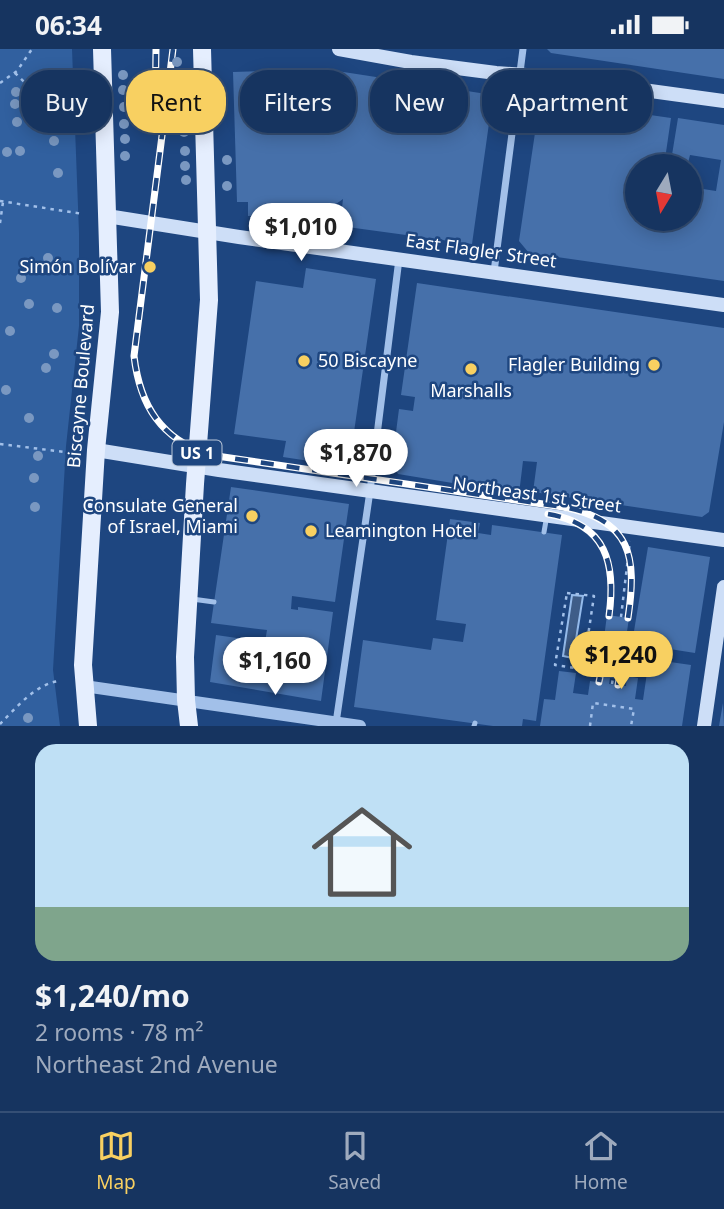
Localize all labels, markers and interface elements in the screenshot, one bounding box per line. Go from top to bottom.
text: 06:34 [35,7,102,43]
chip: Buy [21,70,112,133]
chip: Rent [126,70,226,133]
chip: Filters [240,70,356,133]
chip: New [370,70,468,133]
chip: Apartment [482,70,652,133]
north arrow [625,154,702,231]
map controls [625,154,702,231]
pin: $1,010 [244,203,358,263]
text: $1,010 [265,210,337,242]
street label: East Flagler Street [404,228,559,273]
place label: Simón Bolívar [19,254,137,278]
marker: Simón Bolívar [142,259,158,275]
street label: Biscayne Boulevard [61,303,99,469]
place label: 50 Biscayne [318,348,417,372]
place label: Flagler Building [508,352,640,376]
marker: 50 Biscayne [296,353,312,369]
marker: Flagler Building [646,357,662,373]
marker: Marshalls [463,361,479,377]
place label: Marshalls [430,378,512,402]
pin: $1,870 [299,429,413,489]
text: $1,870 [320,436,392,468]
road number: US 1 [172,441,222,465]
street label: Northeast 1st Street [451,470,623,518]
place label: Consulate General of Israel, Miami [82,493,238,538]
marker: Consulate General of Israel, Miami [244,508,260,524]
place label: Leamington Hotel [325,518,477,542]
marker: Leamington Hotel [303,523,319,539]
pin: $1,240 [564,631,678,691]
pin: $1,160 [218,637,332,697]
text: $1,240 [585,638,657,670]
text: $1,160 [239,644,311,676]
icon: home [299,789,425,915]
text: $1,240/mo [35,975,190,1016]
text: 2 rooms · 78 m² [35,1016,204,1048]
text: Northeast 2nd Avenue [35,1048,278,1080]
tab: Map [96,1127,136,1195]
tab: Saved [328,1127,381,1195]
tab: Home [574,1127,628,1195]

